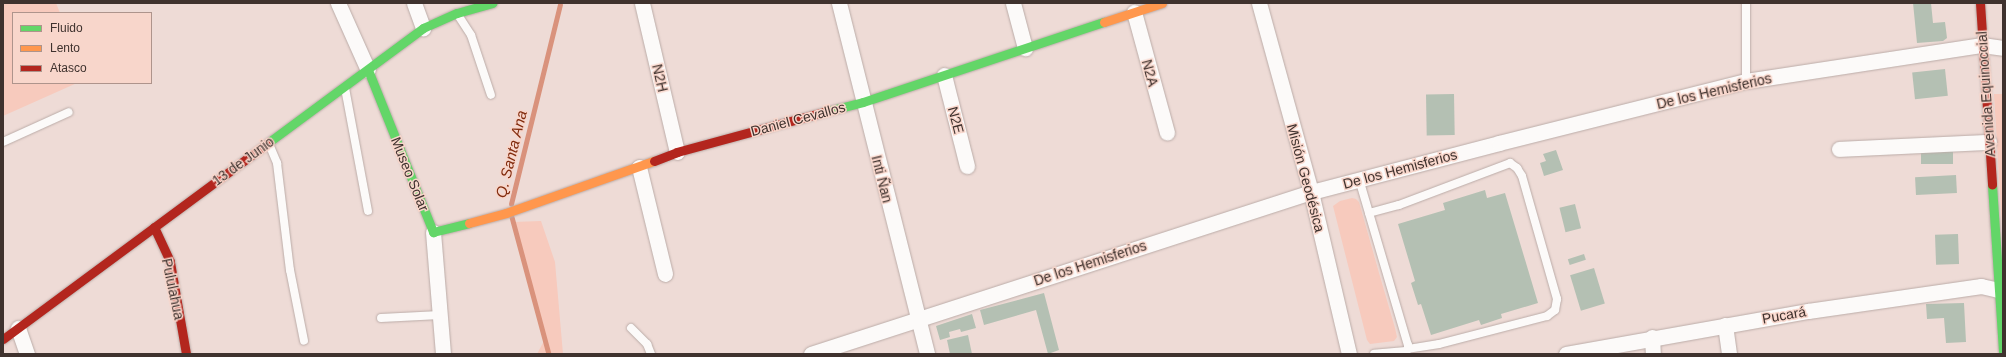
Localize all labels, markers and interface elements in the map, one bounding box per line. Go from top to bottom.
legend [12,12,152,84]
text: Fluido [50,21,83,35]
street label: Avenida Equinoccial [1973,31,1999,157]
text: Lento [50,41,80,55]
street label: N2A [1138,58,1162,88]
text: Atasco [50,61,87,75]
street label: N2H [649,62,671,94]
street label: De los Hemisferios [1655,70,1773,112]
street label: Daniel Cevallos [749,98,847,140]
street label: N2E [944,105,968,135]
water label: Q. Santa Ana [491,108,531,200]
street label: Misión Geodésica [1283,122,1329,234]
street label: 13 de Junio [209,133,277,189]
street label: Museo Solar [387,134,433,214]
street label: De los Hemisferios [1341,146,1459,192]
street label: Inti Ñan [868,154,896,204]
street label: De los Hemisferios [1032,237,1148,289]
street label: Pululahua [158,257,188,321]
street label: Pucará [1761,303,1807,327]

